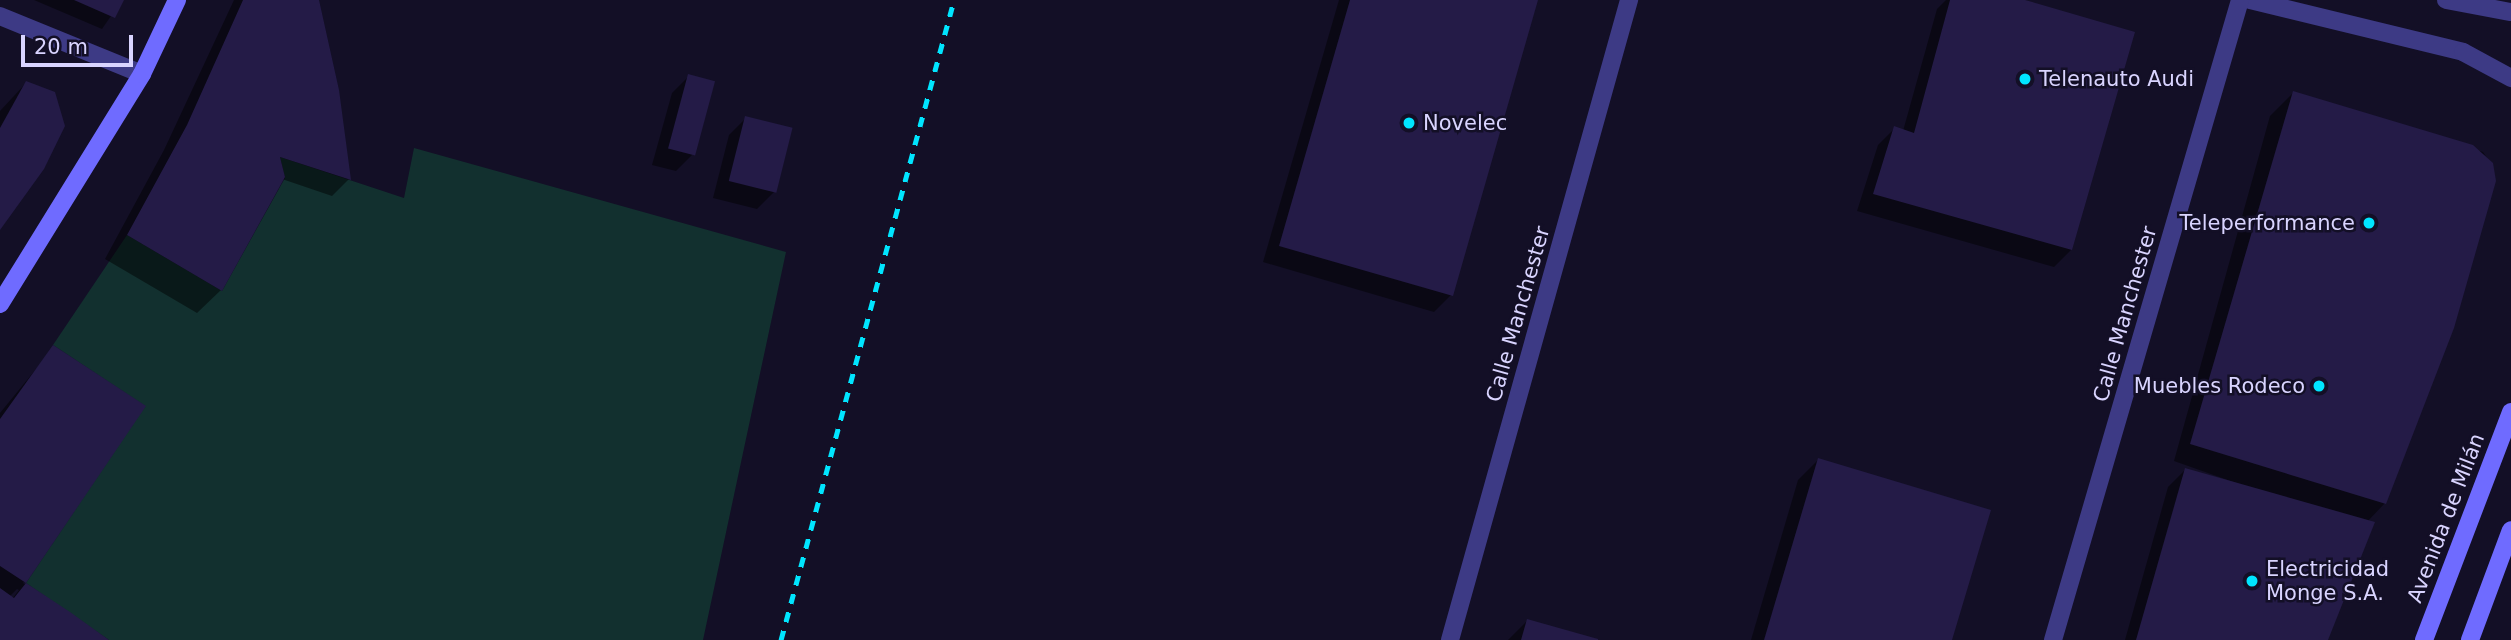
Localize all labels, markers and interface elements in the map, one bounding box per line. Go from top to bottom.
scale bar [24,21,136,65]
text: 20 m [34,35,88,59]
place label: Telenauto Audi [2039,66,2194,92]
marker: Telenauto Audi [2017,71,2033,87]
place label: Novelec [1423,110,1507,136]
marker: Novelec [1401,115,1417,131]
place label: Teleperformance [2180,210,2355,236]
marker: Teleperformance [2361,215,2377,231]
street label: Calle Manchester [1481,223,1555,405]
street label: Calle Manchester [2088,223,2162,405]
place label: Muebles Rodeco [2134,373,2305,399]
marker: Muebles Rodeco [2311,378,2327,394]
street label: Avenida de Milán [2402,430,2490,606]
place label: Electricidad Monge S.A. [2266,556,2389,606]
marker: Electricidad Monge S.A. [2244,573,2260,589]

